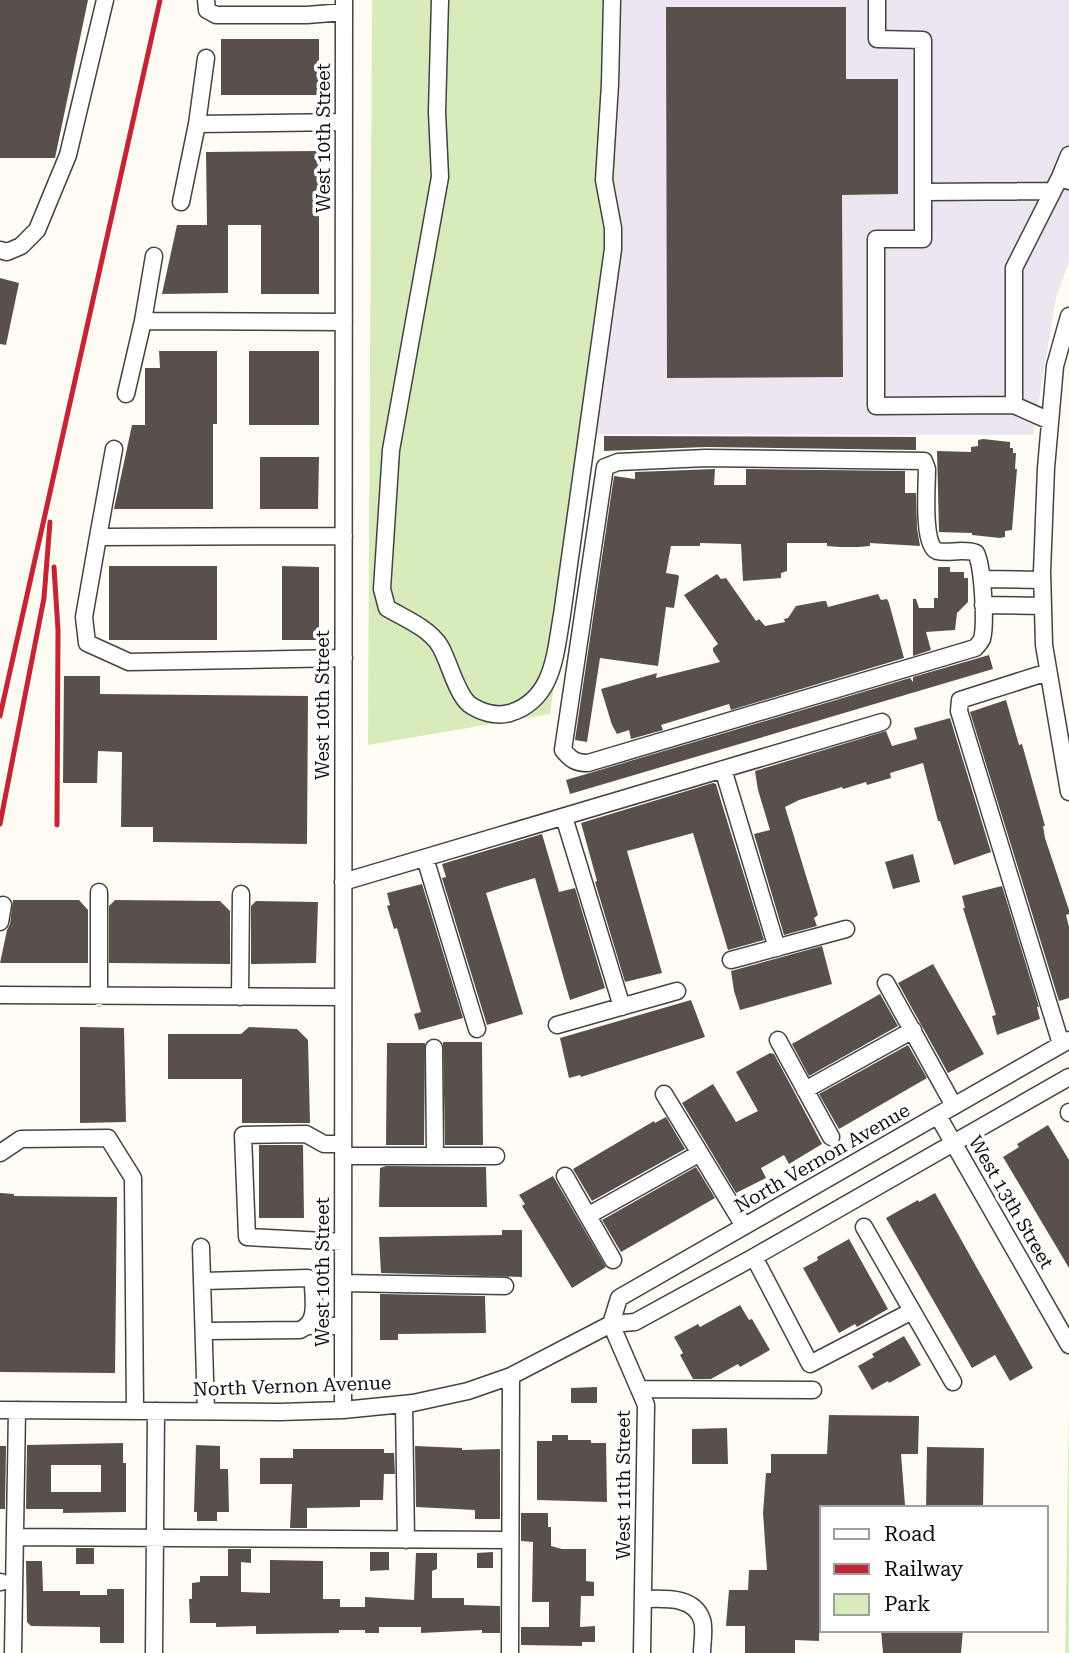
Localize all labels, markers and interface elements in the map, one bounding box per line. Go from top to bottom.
street label: West 10th Street [312,63,335,213]
street label: West 10th Street [311,630,334,780]
street label: North Vernon Avenue [730,1098,914,1218]
street label: West 13th Street [964,1131,1058,1273]
street label: West 10th Street [311,1197,334,1347]
street label: North Vernon Avenue [192,1371,392,1401]
street label: West 11th Street [612,1410,635,1560]
legend [820,1506,1048,1632]
text: Road [884,1522,936,1546]
text: Railway [884,1557,964,1581]
text: Park [884,1592,930,1616]

